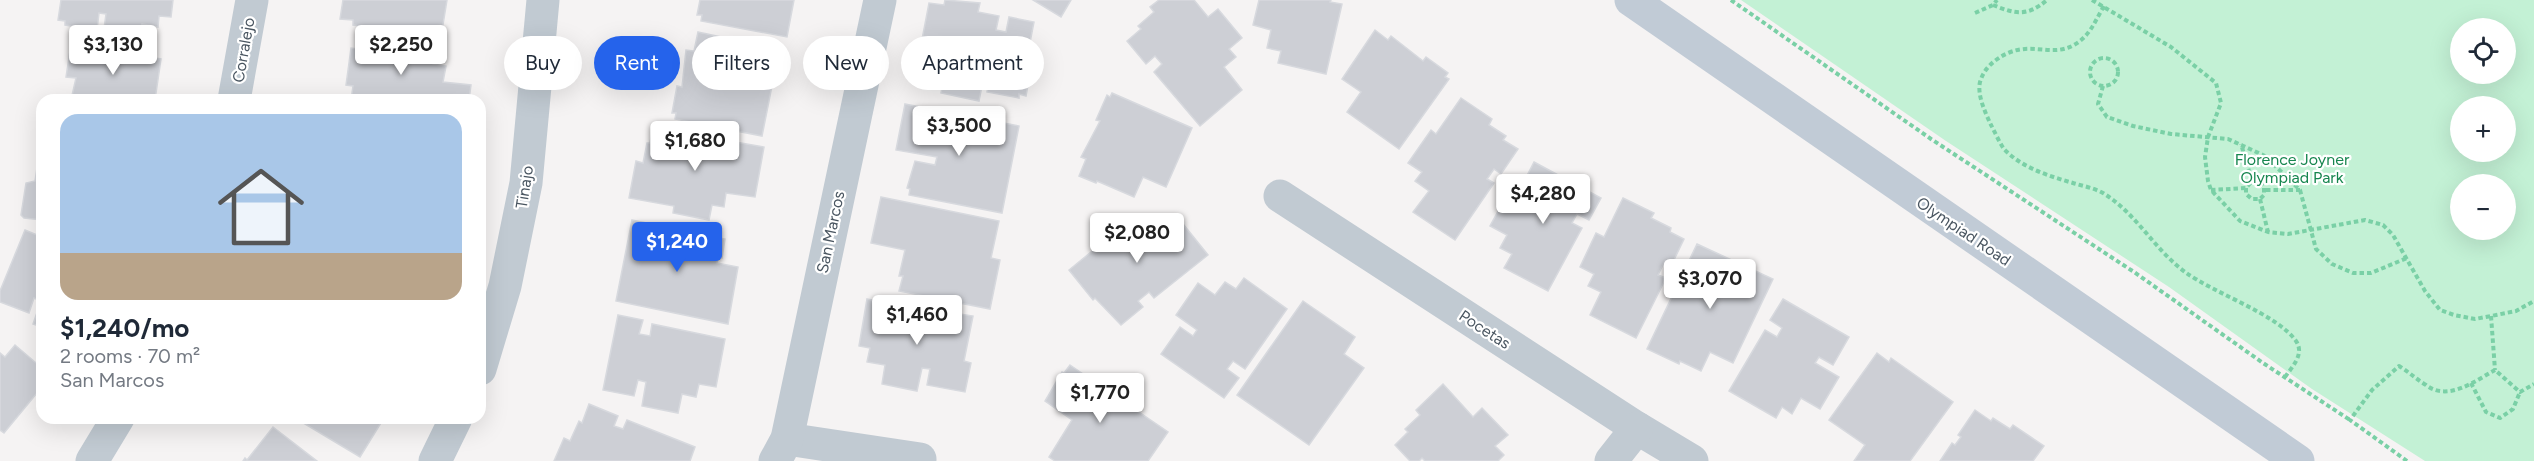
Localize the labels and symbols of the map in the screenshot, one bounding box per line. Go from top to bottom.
street label: Corralejo [228,16,259,84]
pin: $3,130 [64,25,162,76]
pin: $2,250 [352,25,450,76]
pin: $3,500 [910,106,1008,157]
pin: $1,680 [646,121,744,172]
park label: Florence Joyner Olympiad Park [2235,150,2350,187]
street label: Tinajo [512,164,537,210]
pin: $4,280 [1494,174,1592,225]
street label: San Marcos [813,189,848,275]
street label: Olympiad Road [1913,193,2014,270]
pin: $2,080 [1088,213,1186,264]
pin: $1,240 [628,222,726,273]
pin: $3,070 [1661,259,1759,310]
pin: $1,460 [868,295,966,346]
street label: Pocetas [1455,306,1514,353]
pin: $1,770 [1051,373,1149,424]

